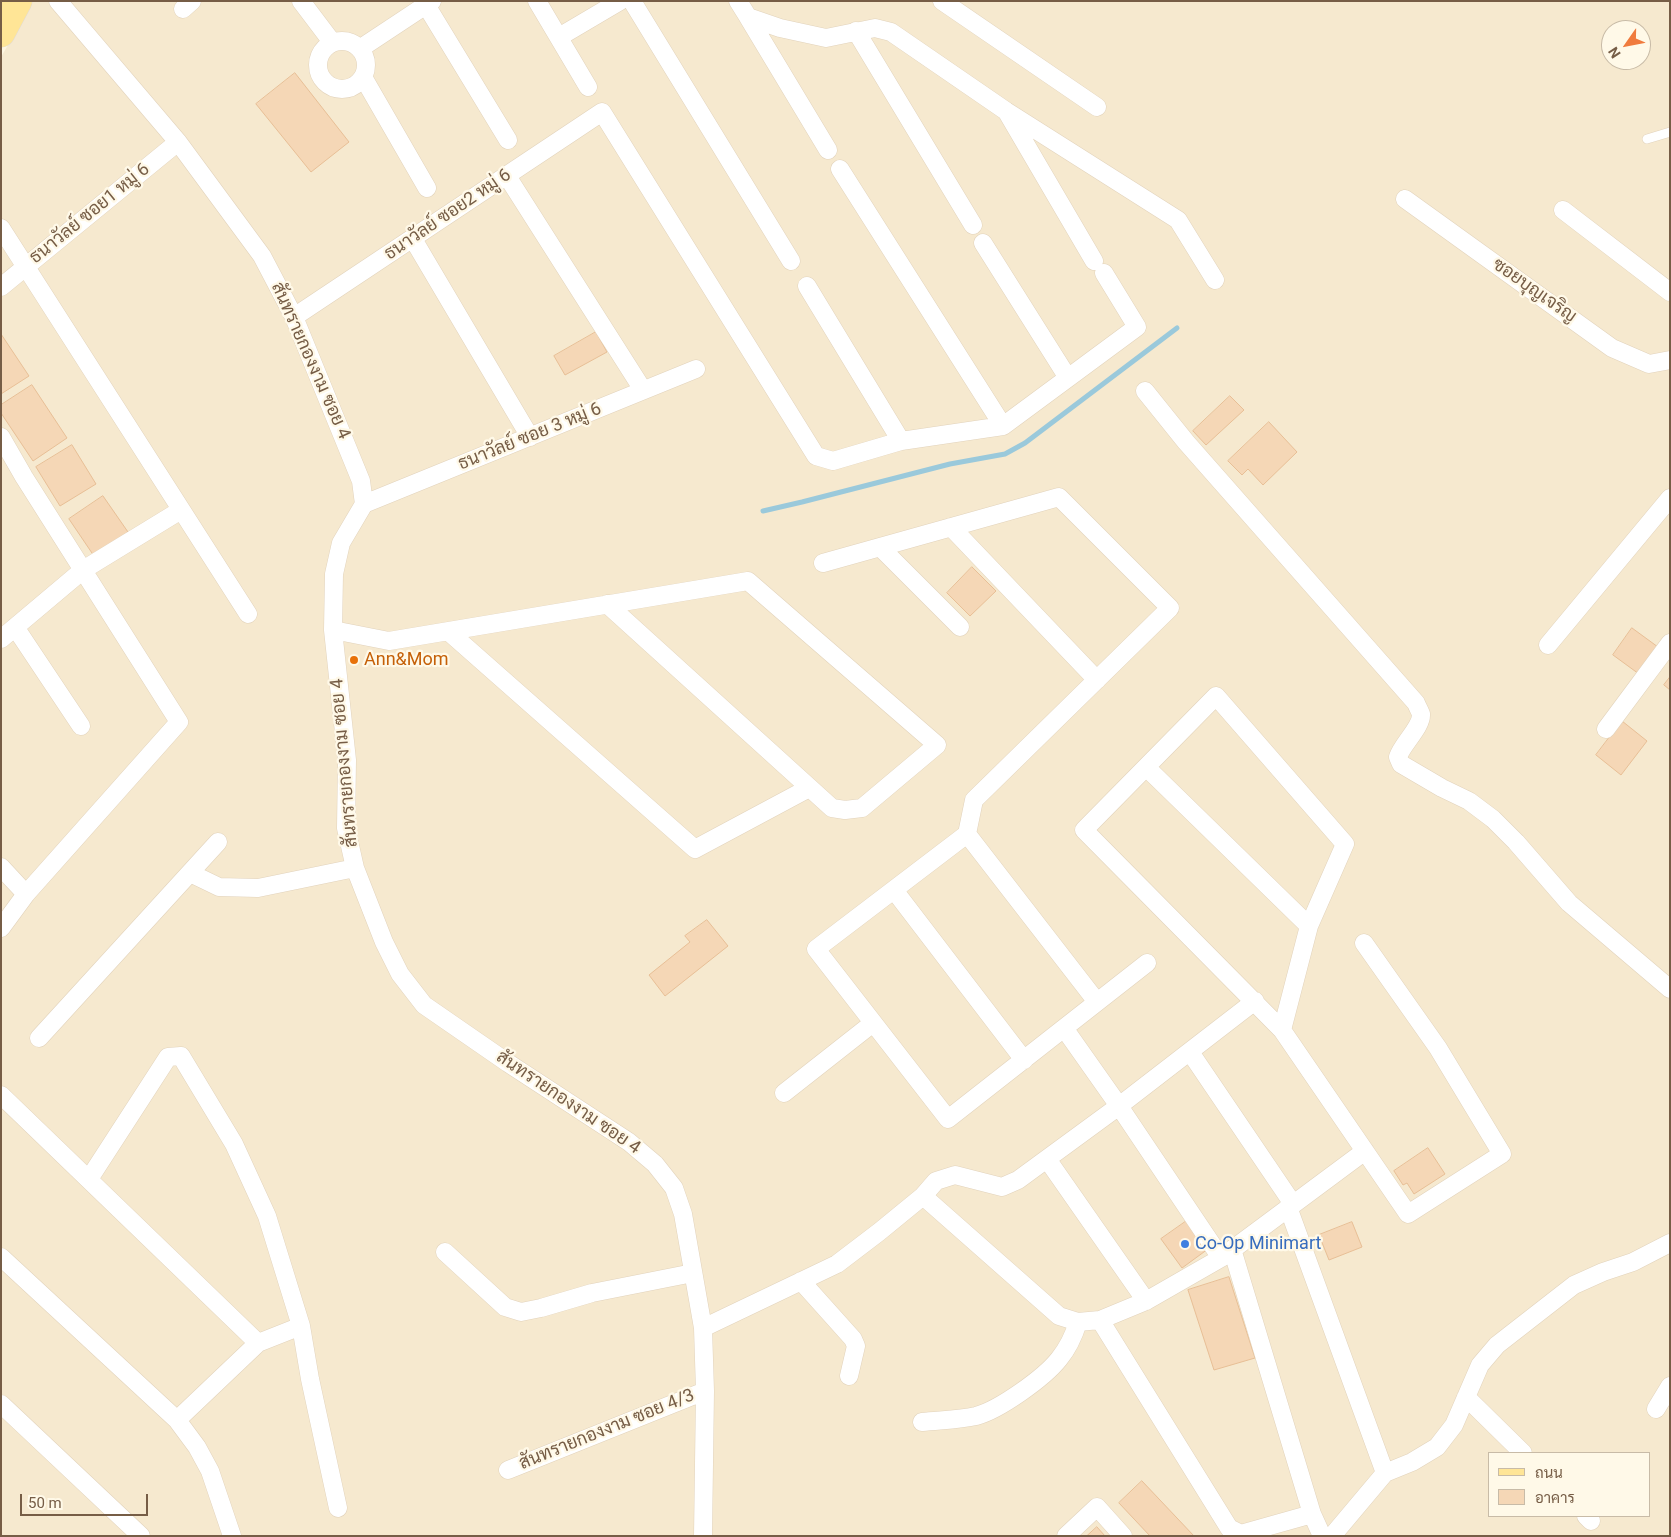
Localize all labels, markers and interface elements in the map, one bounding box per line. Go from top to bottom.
north arrow [1601,20,1651,70]
text: N [1605,44,1624,61]
street label: ธนาวัลย์ ซอย1 หมู่ 6 [26,159,154,269]
street label: ธนาวัลย์ ซอย2 หมู่ 6 [381,165,515,265]
street label: ซอยบุญเจริญ [1488,254,1580,328]
street label: สันทรายกองงาม ซอย 4 [266,279,354,443]
street label: ธนาวัลย์ ซอย 3 หมู่ 6 [455,398,605,476]
place label: Ann&Mom [364,649,449,671]
marker: Ann&Mom [348,654,360,666]
street label: สันทรายกองงาม ซอย 4 [327,678,363,848]
street label: สันทรายกองงาม ซอย 4 [492,1047,644,1159]
place label: Co-Op Minimart [1195,1233,1321,1255]
marker: Co-Op Minimart [1179,1238,1191,1250]
street label: สันทรายกองงาม ซอย 4/3 [516,1385,698,1475]
legend [1488,1452,1651,1517]
text: ถนน [1535,1464,1563,1482]
scale bar [22,1484,150,1516]
text: อาคาร [1535,1489,1575,1507]
text: 50 m [28,1494,62,1512]

